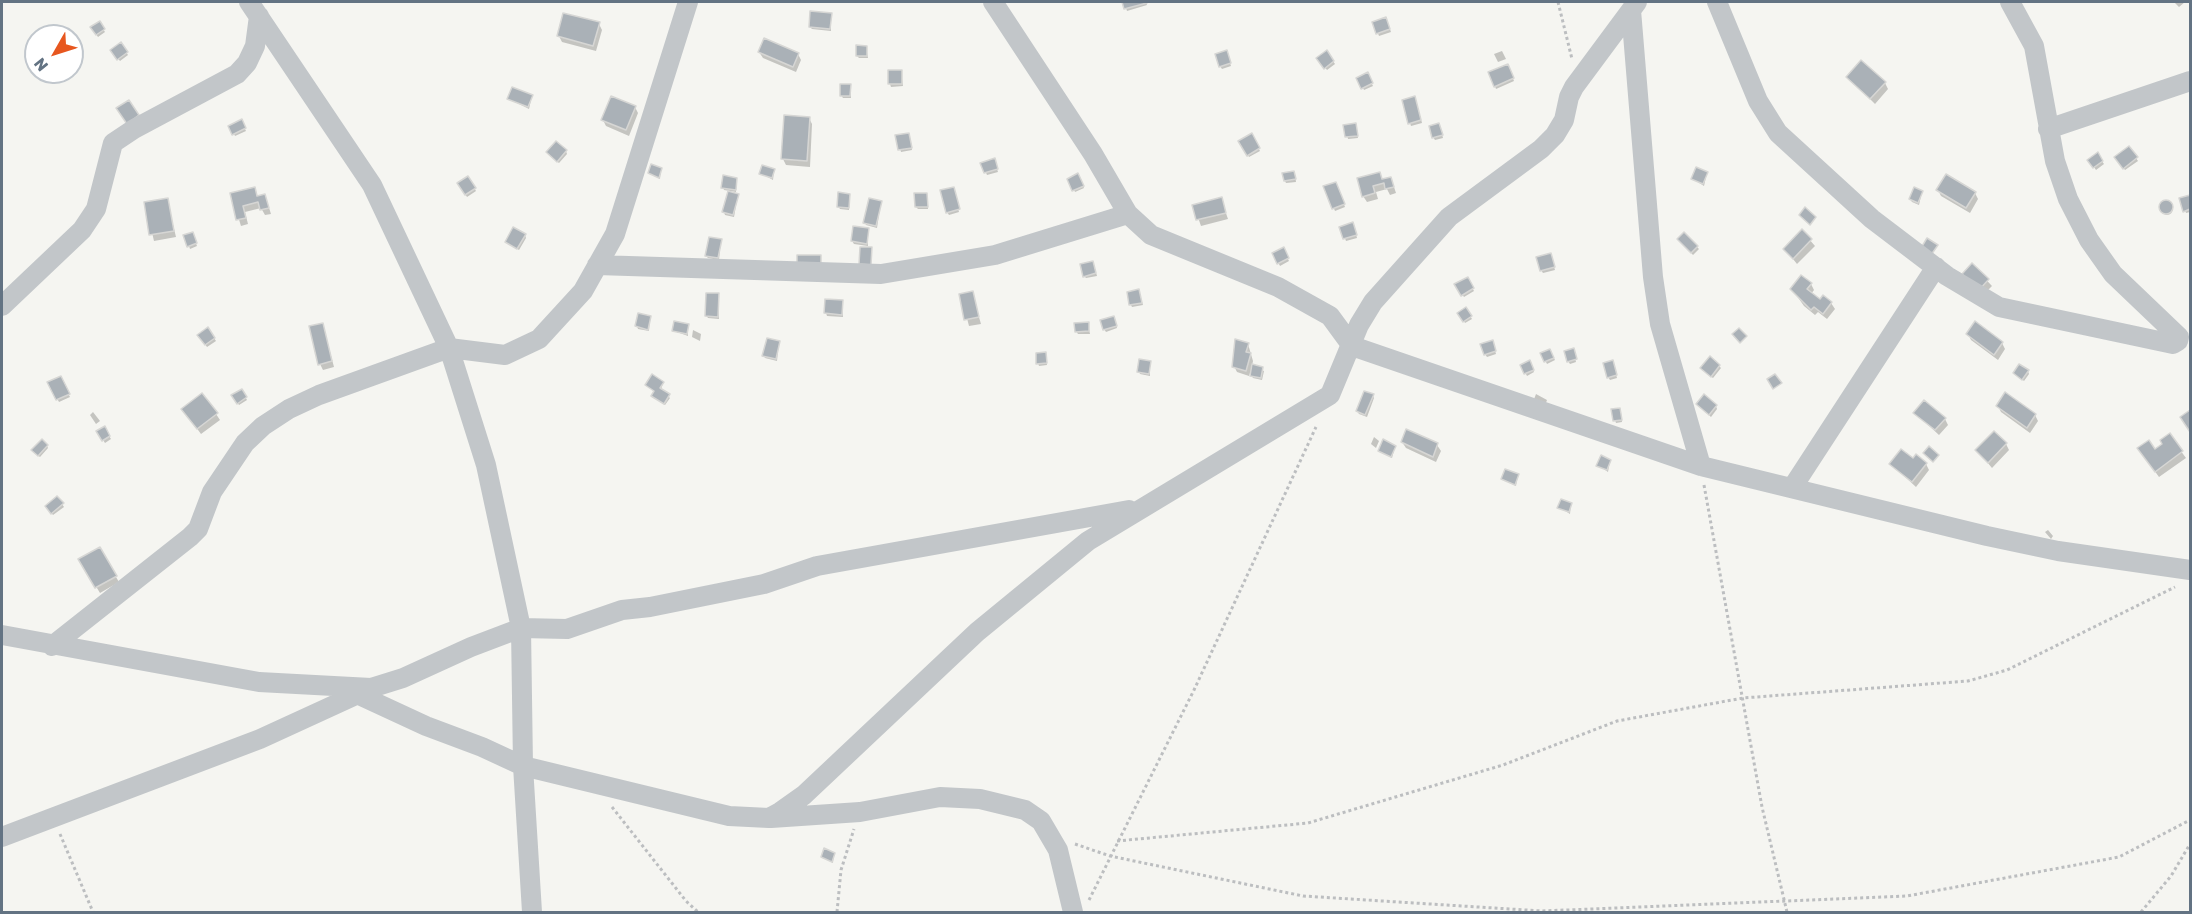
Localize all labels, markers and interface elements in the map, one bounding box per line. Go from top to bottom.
north arrow [24,24,84,84]
text: N [30,54,52,75]

